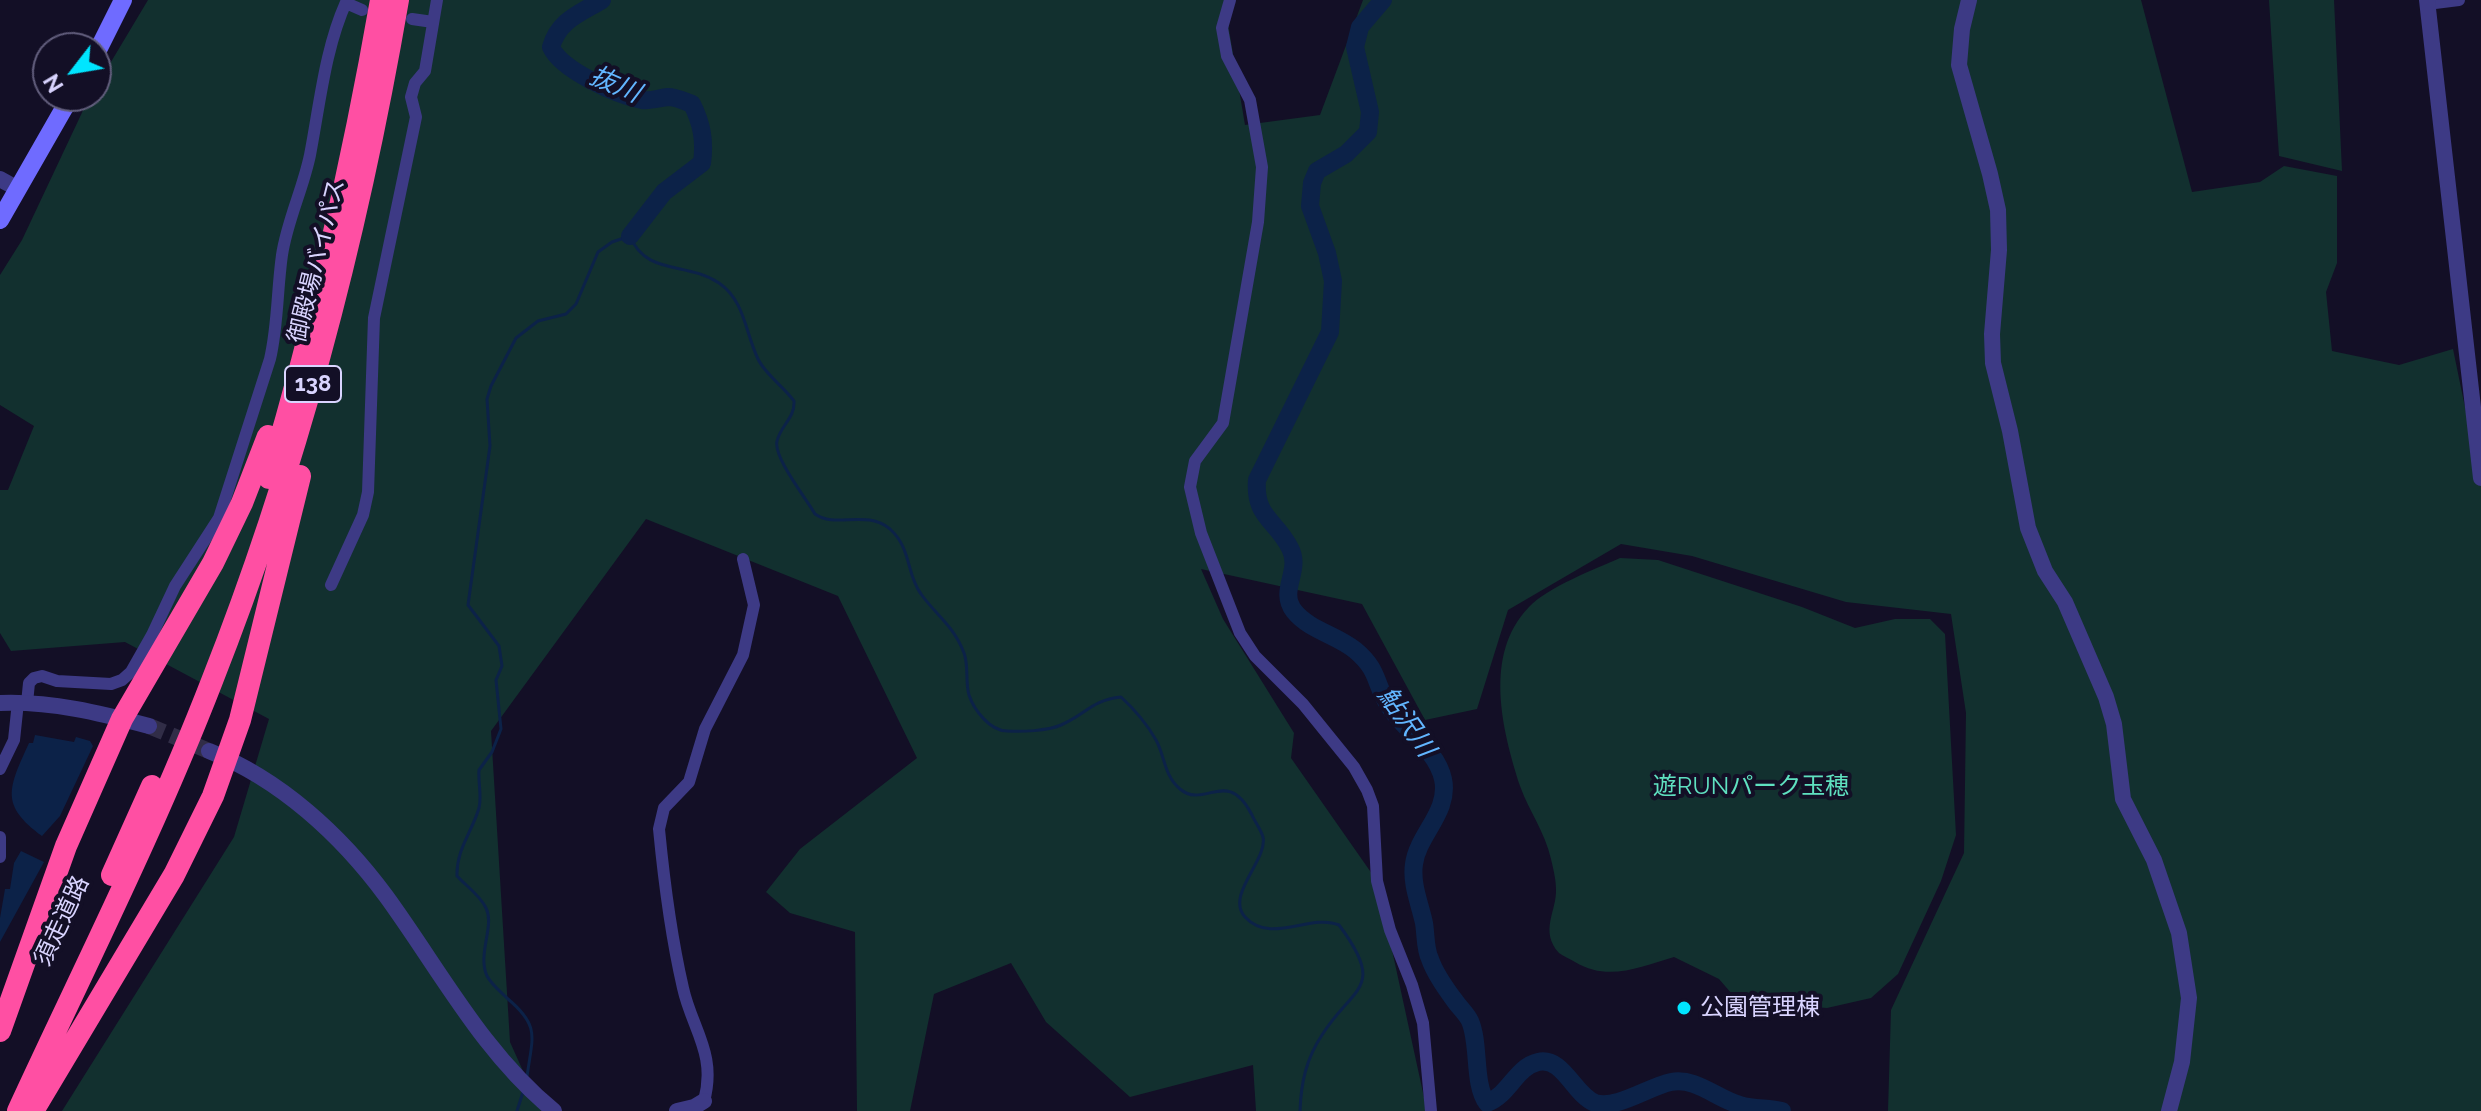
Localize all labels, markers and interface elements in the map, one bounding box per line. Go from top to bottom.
north arrow [32,32,112,112]
water label: 抜川 [585,60,645,110]
text: N [38,69,69,97]
street label: 御殿場バイパス [283,176,351,346]
road number: 138 [285,366,341,402]
water label: 鮎沢川 [1371,681,1441,763]
park label: 遊RUNパーク玉穂 [1653,773,1849,801]
street label: 須走道路 [29,871,95,971]
place label: 公園管理棟 [1700,994,1820,1022]
marker: 公園管理棟 [1675,999,1693,1017]

